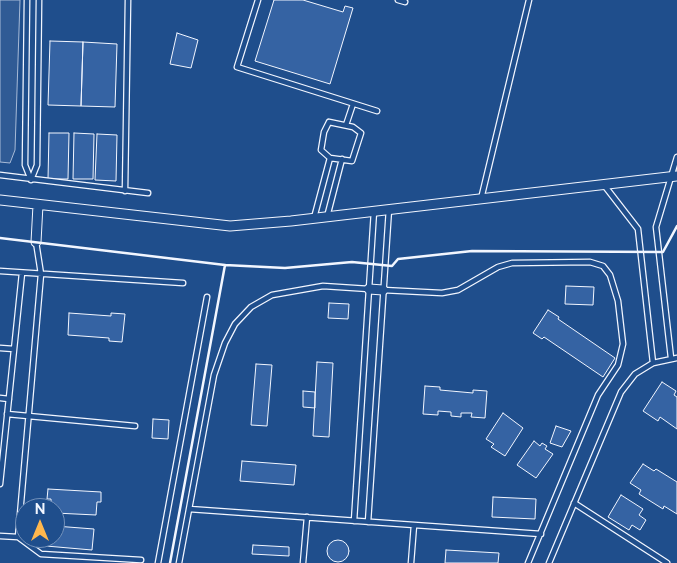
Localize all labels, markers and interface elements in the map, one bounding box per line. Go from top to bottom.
north arrow [15,498,65,548]
text: N [35,501,45,517]

